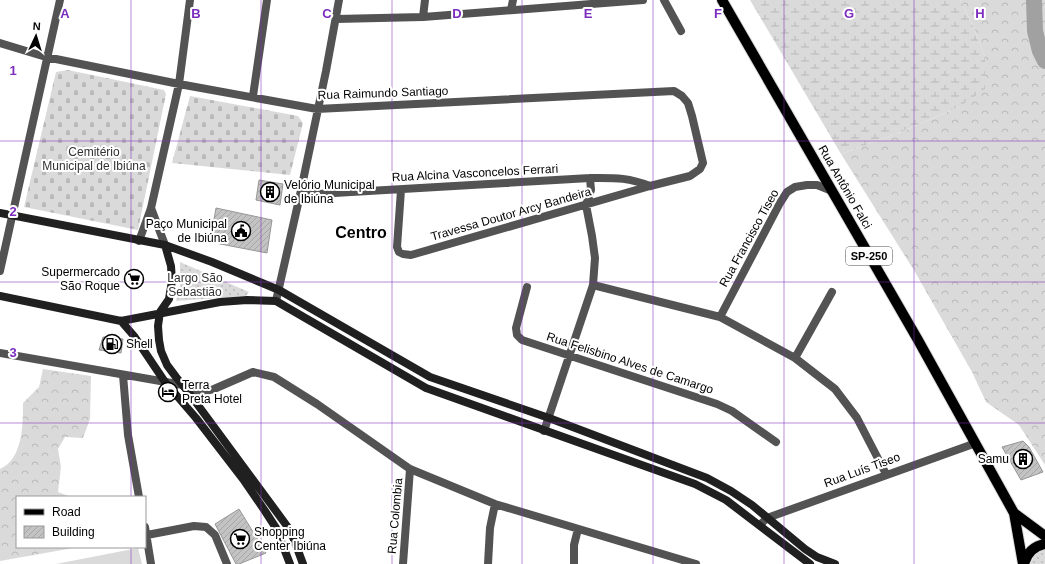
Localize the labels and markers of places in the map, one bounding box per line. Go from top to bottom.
place label: Velório Municipal de Ibiúna [284,178,375,206]
building icon: Velório Municipal de Ibiúna [259,181,281,203]
place label: Paço Municipal de Ibiúna [146,217,227,245]
public building icon: Paço Municipal de Ibiúna [230,220,252,242]
place label: Supermercado São Roque [41,265,120,293]
supermarket icon: Supermercado São Roque [123,268,145,290]
fuel station icon: Shell [101,333,123,355]
place label: Shell [126,337,153,351]
place label: Terra Preta Hotel [182,378,242,406]
hotel icon: Terra Preta Hotel [157,381,179,403]
building icon: Samu [1012,448,1034,470]
place label: Samu [978,452,1009,466]
place label: Shopping Center Ibiúna [254,525,326,553]
supermarket icon: Shopping Center Ibiúna [229,528,251,550]

